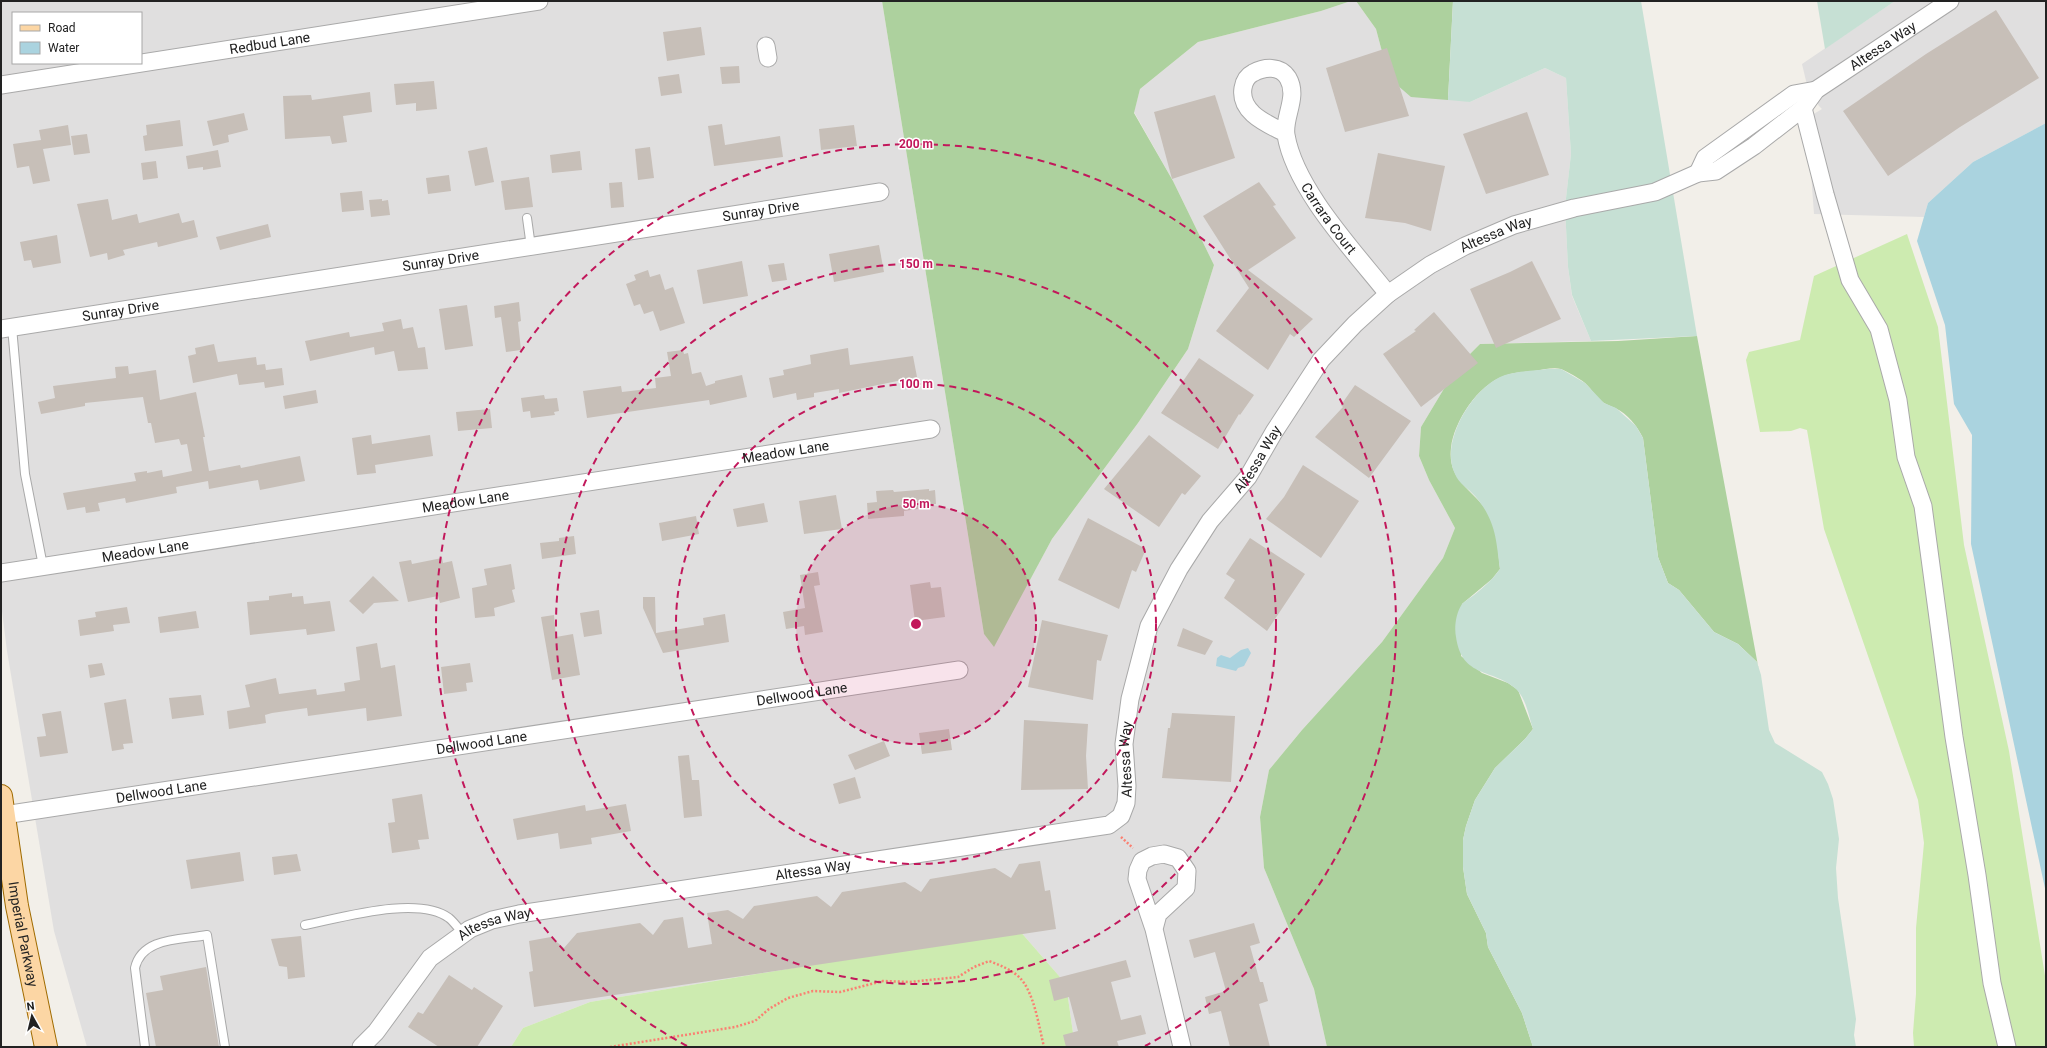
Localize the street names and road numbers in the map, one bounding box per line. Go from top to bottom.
street label: Altessa Way [1846,18,1919,74]
street label: Redbud Lane [228,29,311,57]
street label: Carrara Court [1298,180,1360,257]
street label: Sunray Drive [721,197,800,224]
street label: Altessa Way [1457,212,1534,255]
street label: Sunray Drive [401,247,480,274]
street label: Sunray Drive [81,297,160,324]
street label: Altessa Way [1230,422,1284,496]
street label: Meadow Lane [741,437,830,466]
street label: Meadow Lane [421,486,510,516]
street label: Meadow Lane [101,536,190,565]
street label: Dellwood Lane [755,679,848,709]
street label: Altessa Way [1116,720,1135,798]
street label: Dellwood Lane [435,728,528,757]
street label: Dellwood Lane [115,776,208,806]
street label: Altessa Way [774,856,852,883]
street label: Imperial Parkway [6,880,41,989]
street label: Altessa Way [454,904,532,943]

